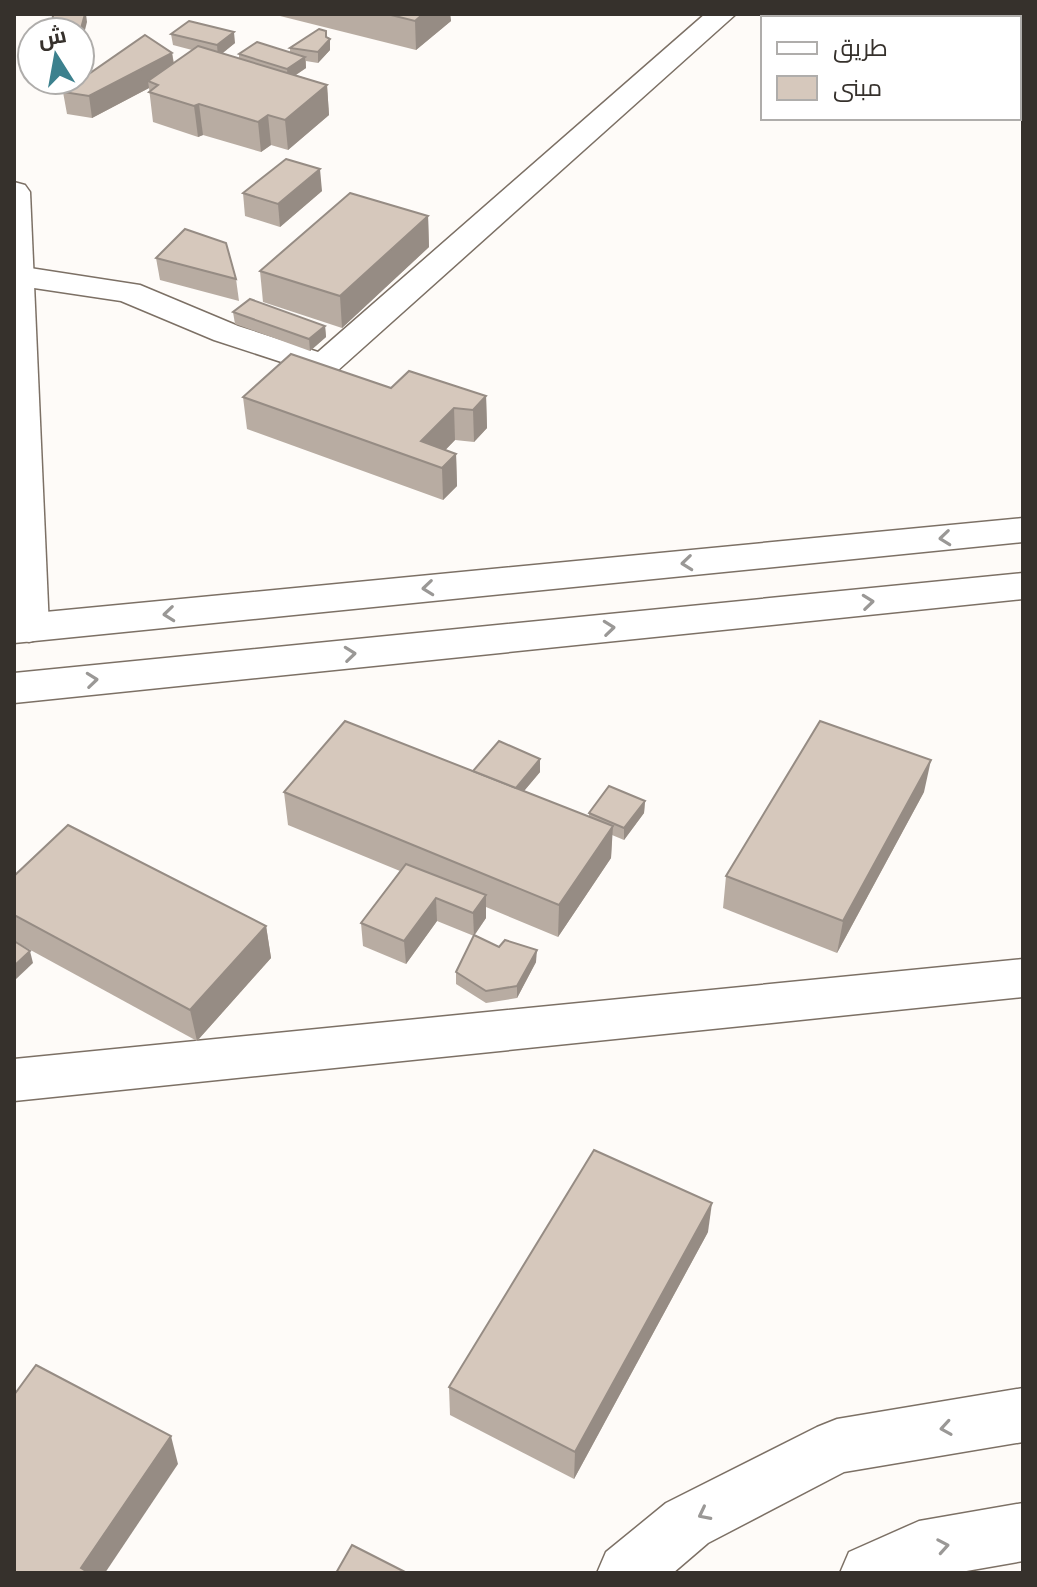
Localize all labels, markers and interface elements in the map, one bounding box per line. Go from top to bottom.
north arrow [16,16,96,96]
legend [761,16,1021,120]
text: ش [36,20,69,54]
text: طريق [833,32,888,63]
text: مبنى [833,72,882,103]
one-way arrow [938,529,951,546]
one-way arrow [680,554,693,571]
one-way arrow [421,580,434,597]
one-way arrow [862,593,875,610]
one-way arrow [162,605,175,622]
one-way arrow [603,619,616,636]
one-way arrow [344,645,357,662]
one-way arrow [86,672,99,689]
one-way arrow [939,1419,953,1436]
one-way arrow [697,1504,712,1520]
one-way arrow [936,1538,950,1555]

